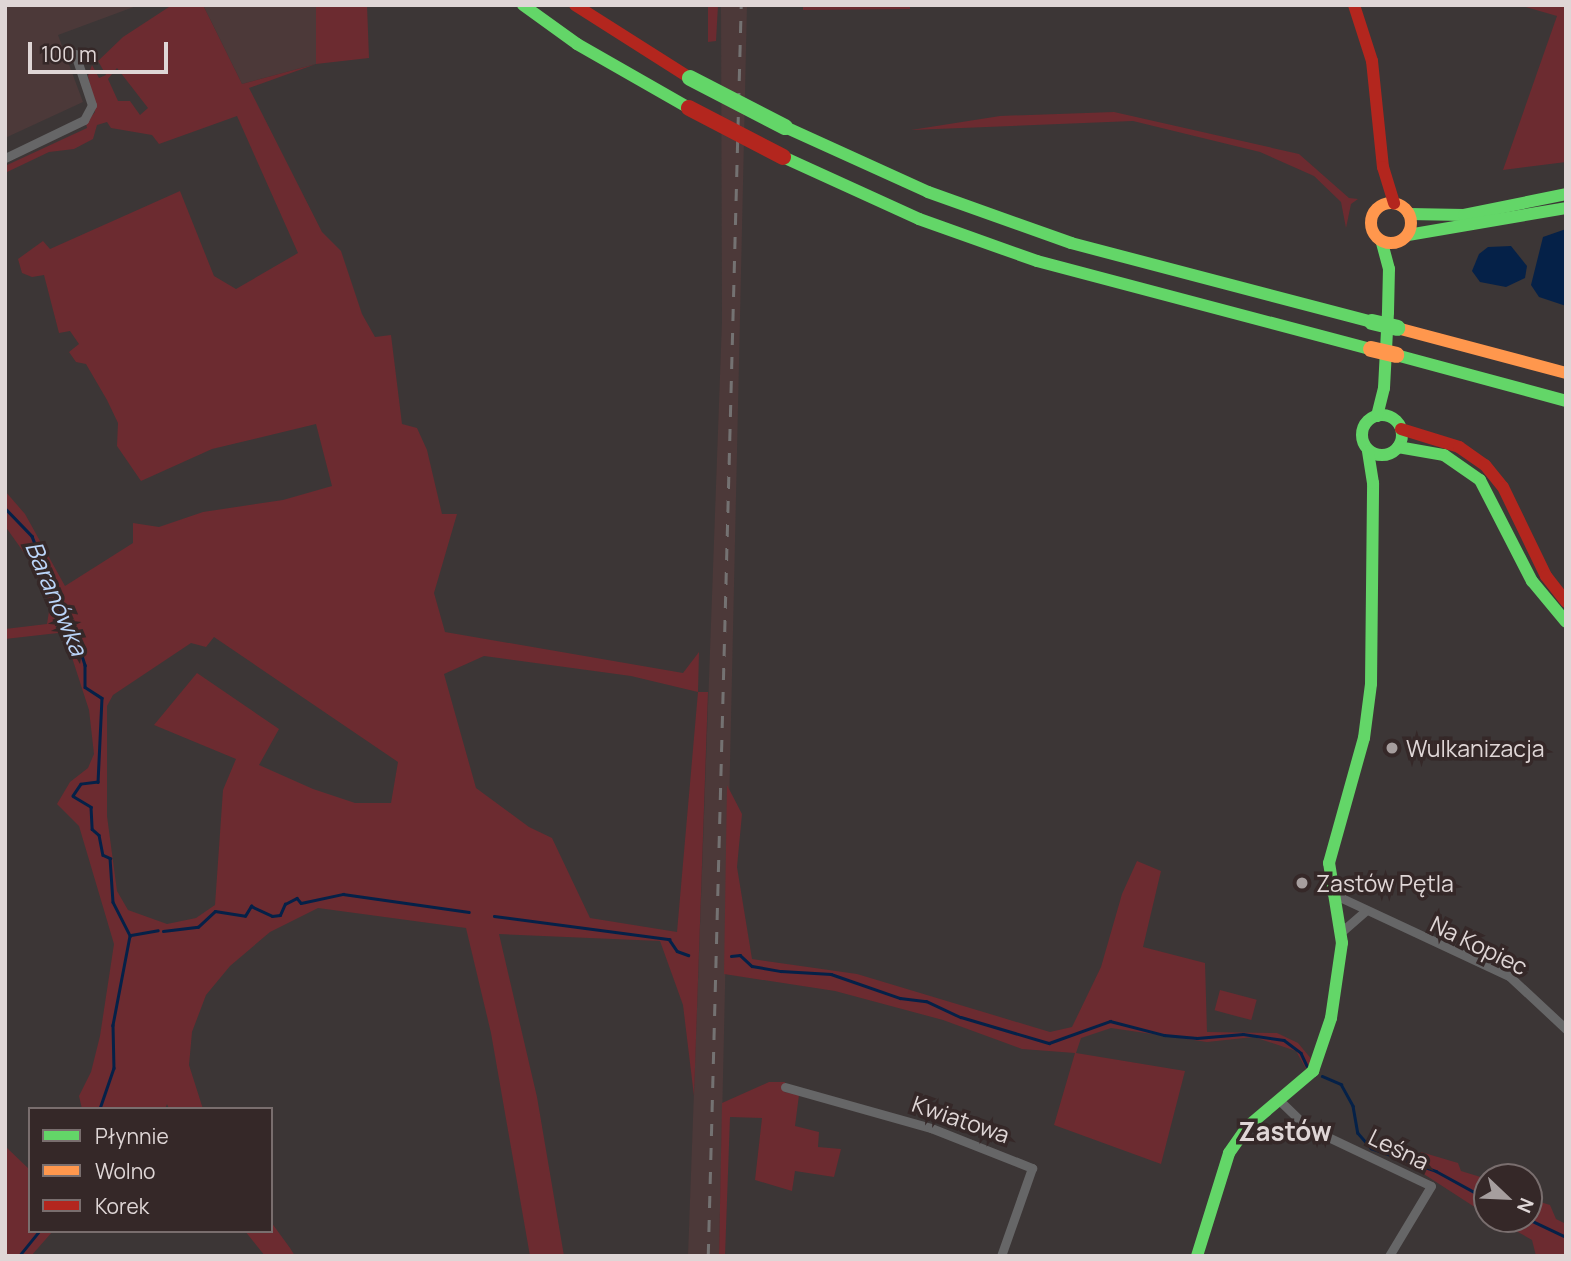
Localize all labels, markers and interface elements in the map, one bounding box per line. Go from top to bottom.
scale bar [32,28,172,72]
text: 100 m [41,40,97,68]
water label: Baranówka [20,537,94,659]
place label: Wulkanizacja [1406,734,1545,762]
marker: Wulkanizacja [1384,740,1400,756]
place label: Zastów Pętla [1316,869,1454,897]
marker: Zastów Pętla [1294,875,1310,891]
street label: Na Kopiec [1426,910,1532,980]
street label: Kwiatowa [909,1089,1013,1149]
legend [28,1107,273,1233]
district label: Zastów [1238,1116,1332,1148]
text: Płynnie [95,1122,169,1150]
street label: Leśna [1364,1123,1434,1175]
text: Wolno [95,1157,156,1185]
north arrow [1473,1163,1543,1233]
text: Korek [95,1192,149,1220]
text: N [1511,1194,1540,1217]

